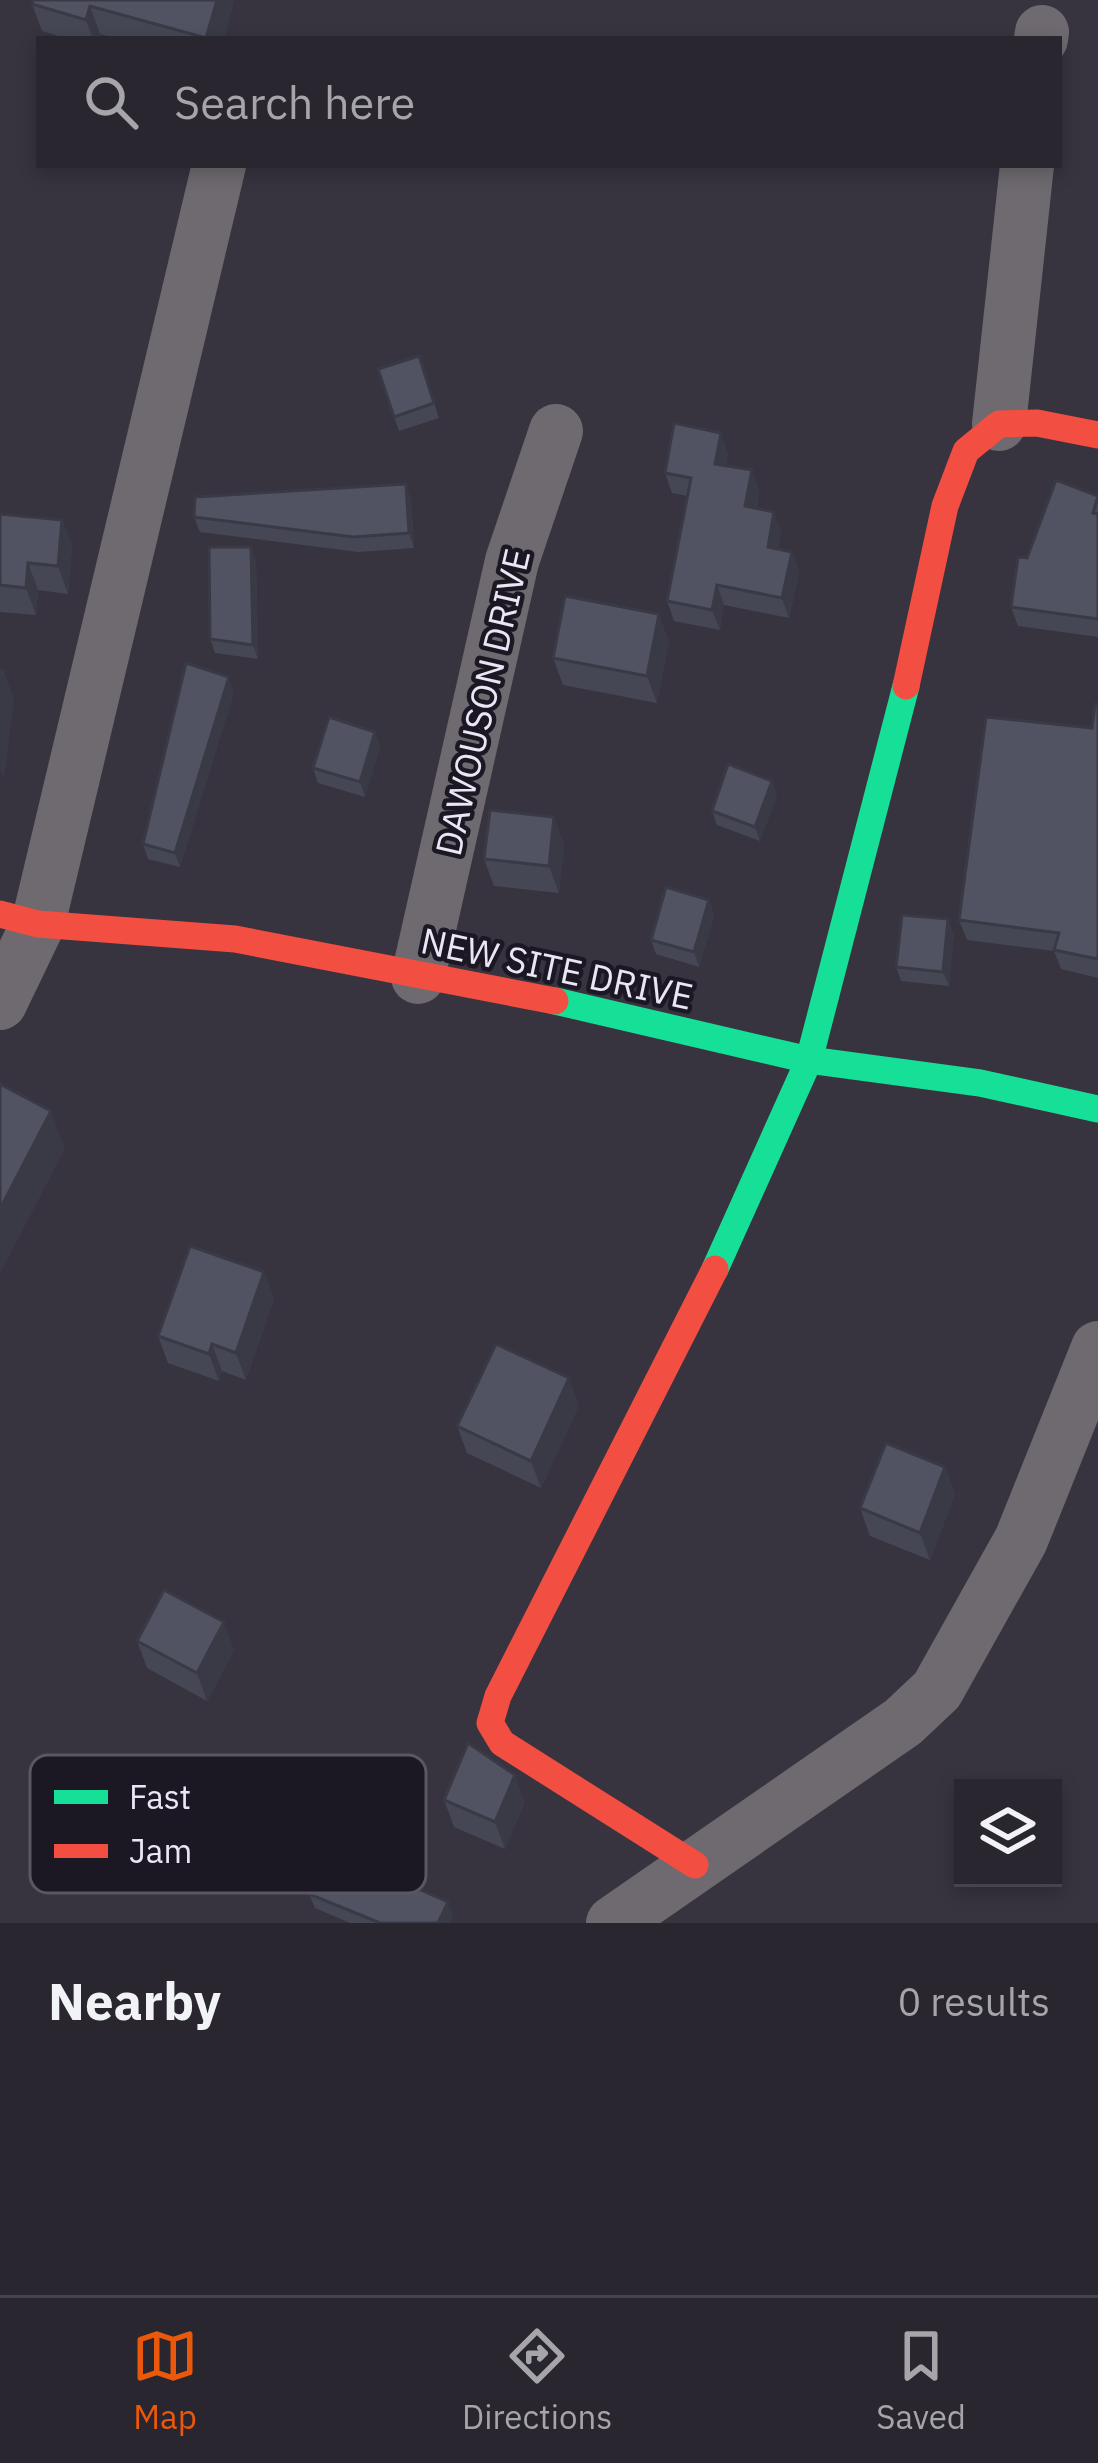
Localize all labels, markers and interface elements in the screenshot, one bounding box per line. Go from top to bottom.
search box [36,36,1062,168]
icon: search [78,69,144,135]
text: Search here [174,73,415,131]
street label: DAWOUSON DRIVE [424,544,540,860]
street label: NEW SITE DRIVE [417,916,697,1020]
legend [30,1755,426,1893]
text: Fast [129,1775,191,1818]
map controls [954,1779,1062,1887]
button: layers [954,1779,1062,1887]
text: Jam [129,1829,192,1872]
text: Nearby [48,1968,221,2034]
text: 0 results [898,1976,1050,2027]
tab: Map [132,2323,198,2438]
tab: Directions [462,2323,612,2438]
tab: Saved [876,2323,966,2438]

